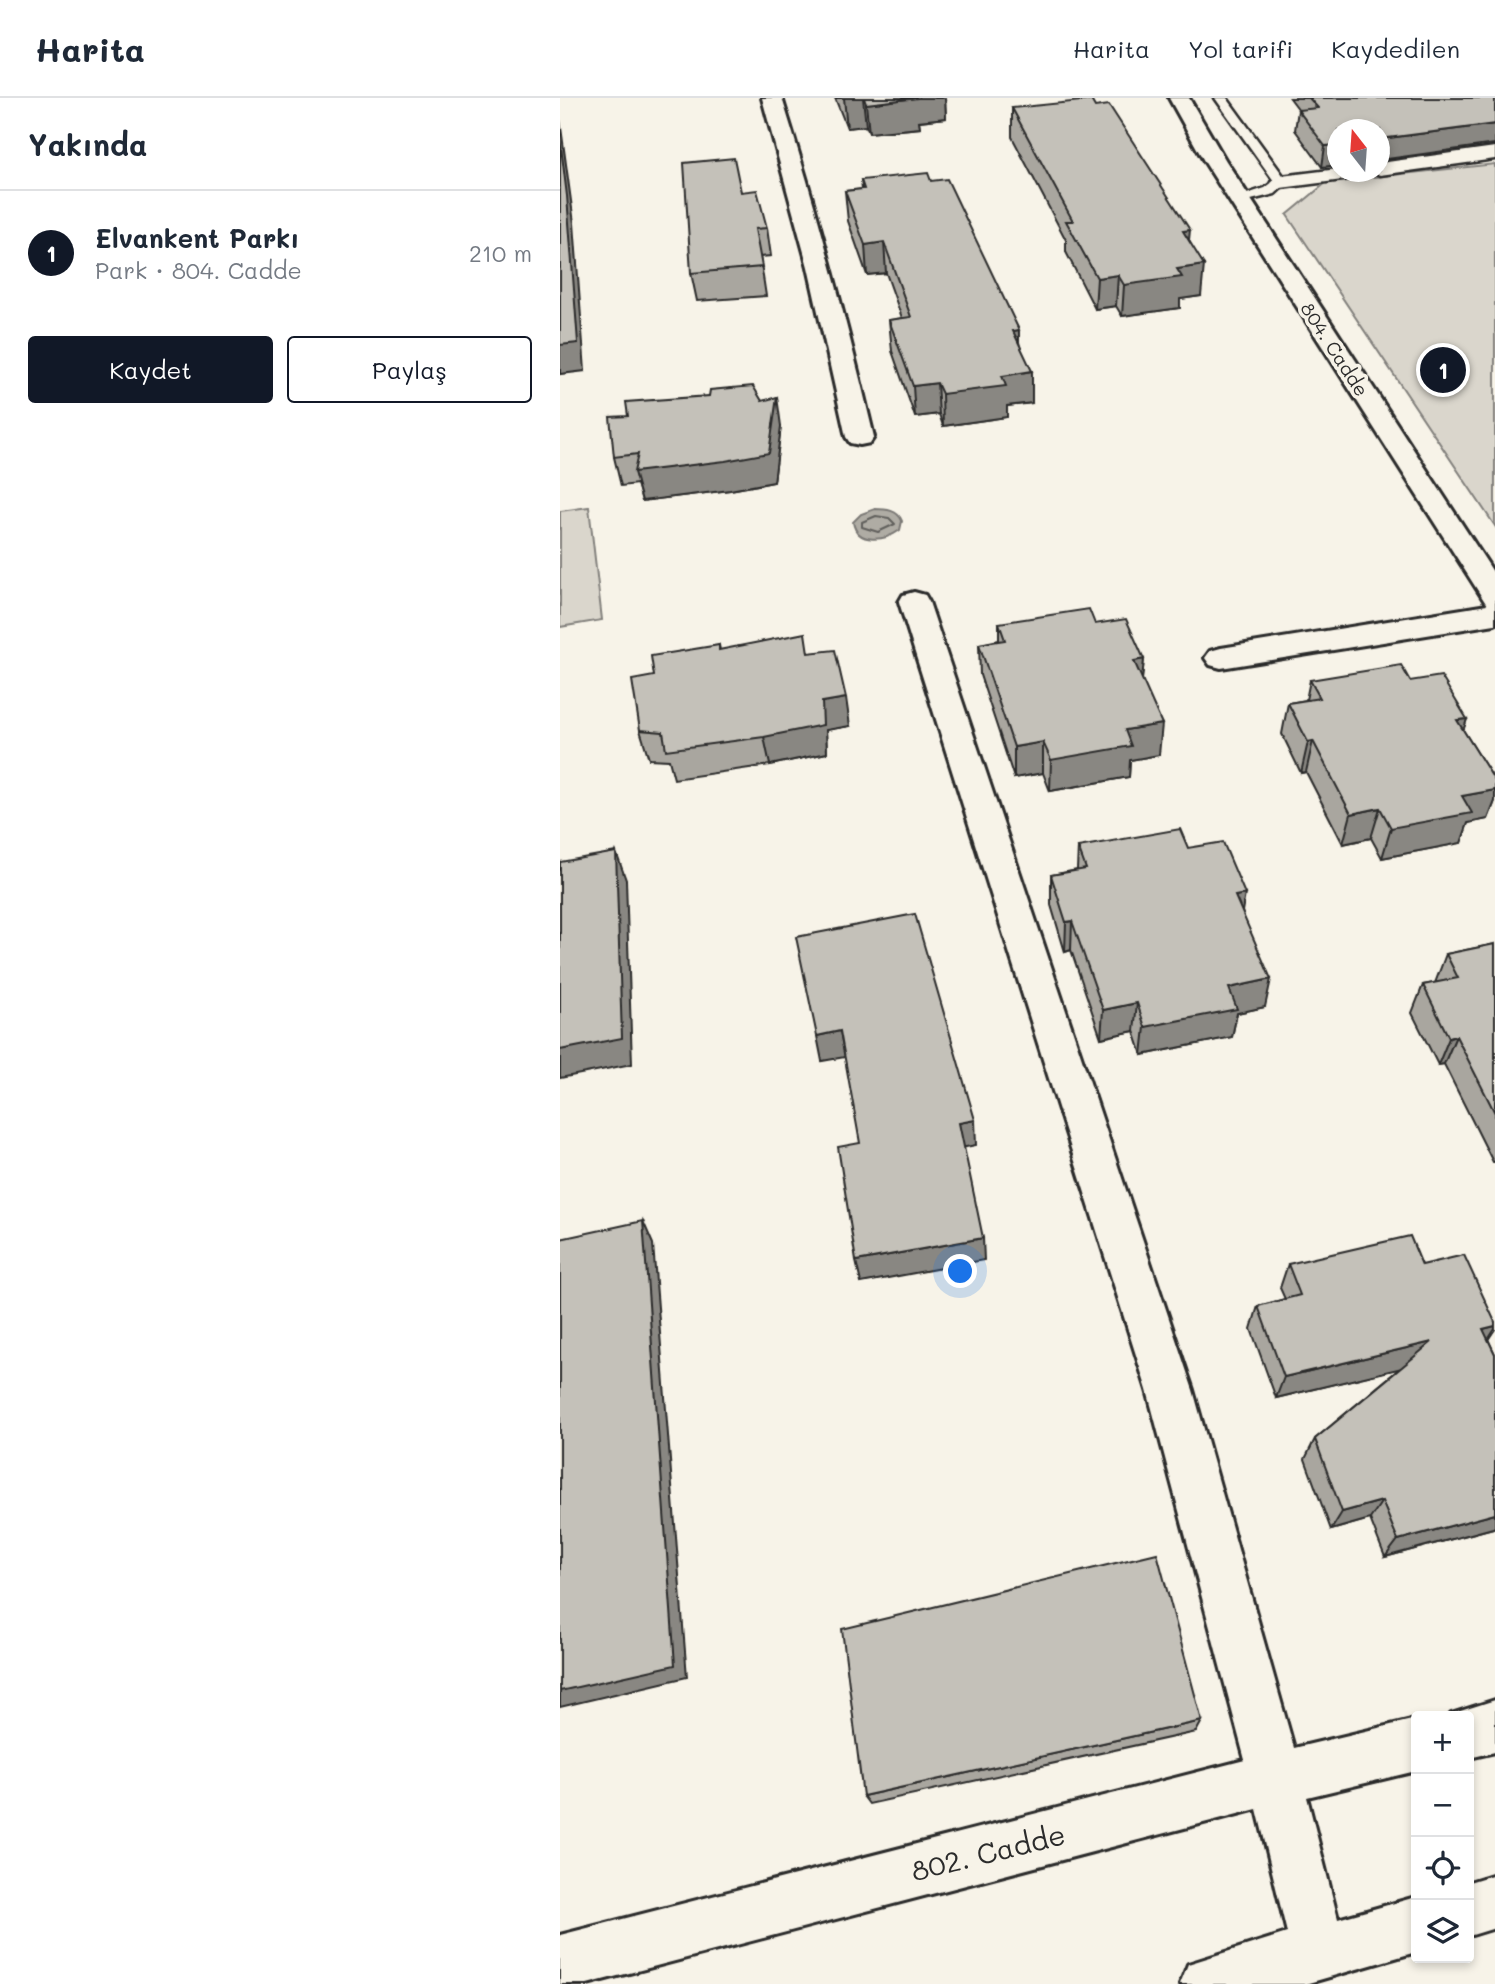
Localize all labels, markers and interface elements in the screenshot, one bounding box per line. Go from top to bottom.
text: Harita [35,27,145,70]
text: Harita [1073,33,1150,64]
text: Yol tarifi [1188,33,1293,64]
text: Kaydedilen [1331,33,1460,64]
north arrow [1327,119,1390,182]
text: Yakında [28,124,147,164]
text: Elvankent Parkı [95,221,299,255]
text: 1 [46,238,56,268]
text: 210 m [469,238,532,268]
text: Park · 804. Cadde [95,255,302,285]
street label: 804. Cadde [1295,297,1375,401]
button: Kaydet [28,336,273,403]
button: Paylaş [287,336,532,403]
pin: 1 [1420,344,1466,396]
your location [943,1254,977,1288]
map controls [1411,1711,1474,1963]
button: + [1411,1711,1474,1774]
button: − [1411,1774,1474,1837]
street label: 802. Cadde [907,1816,1069,1888]
button: locate [1411,1837,1474,1900]
button: layers [1411,1900,1474,1963]

